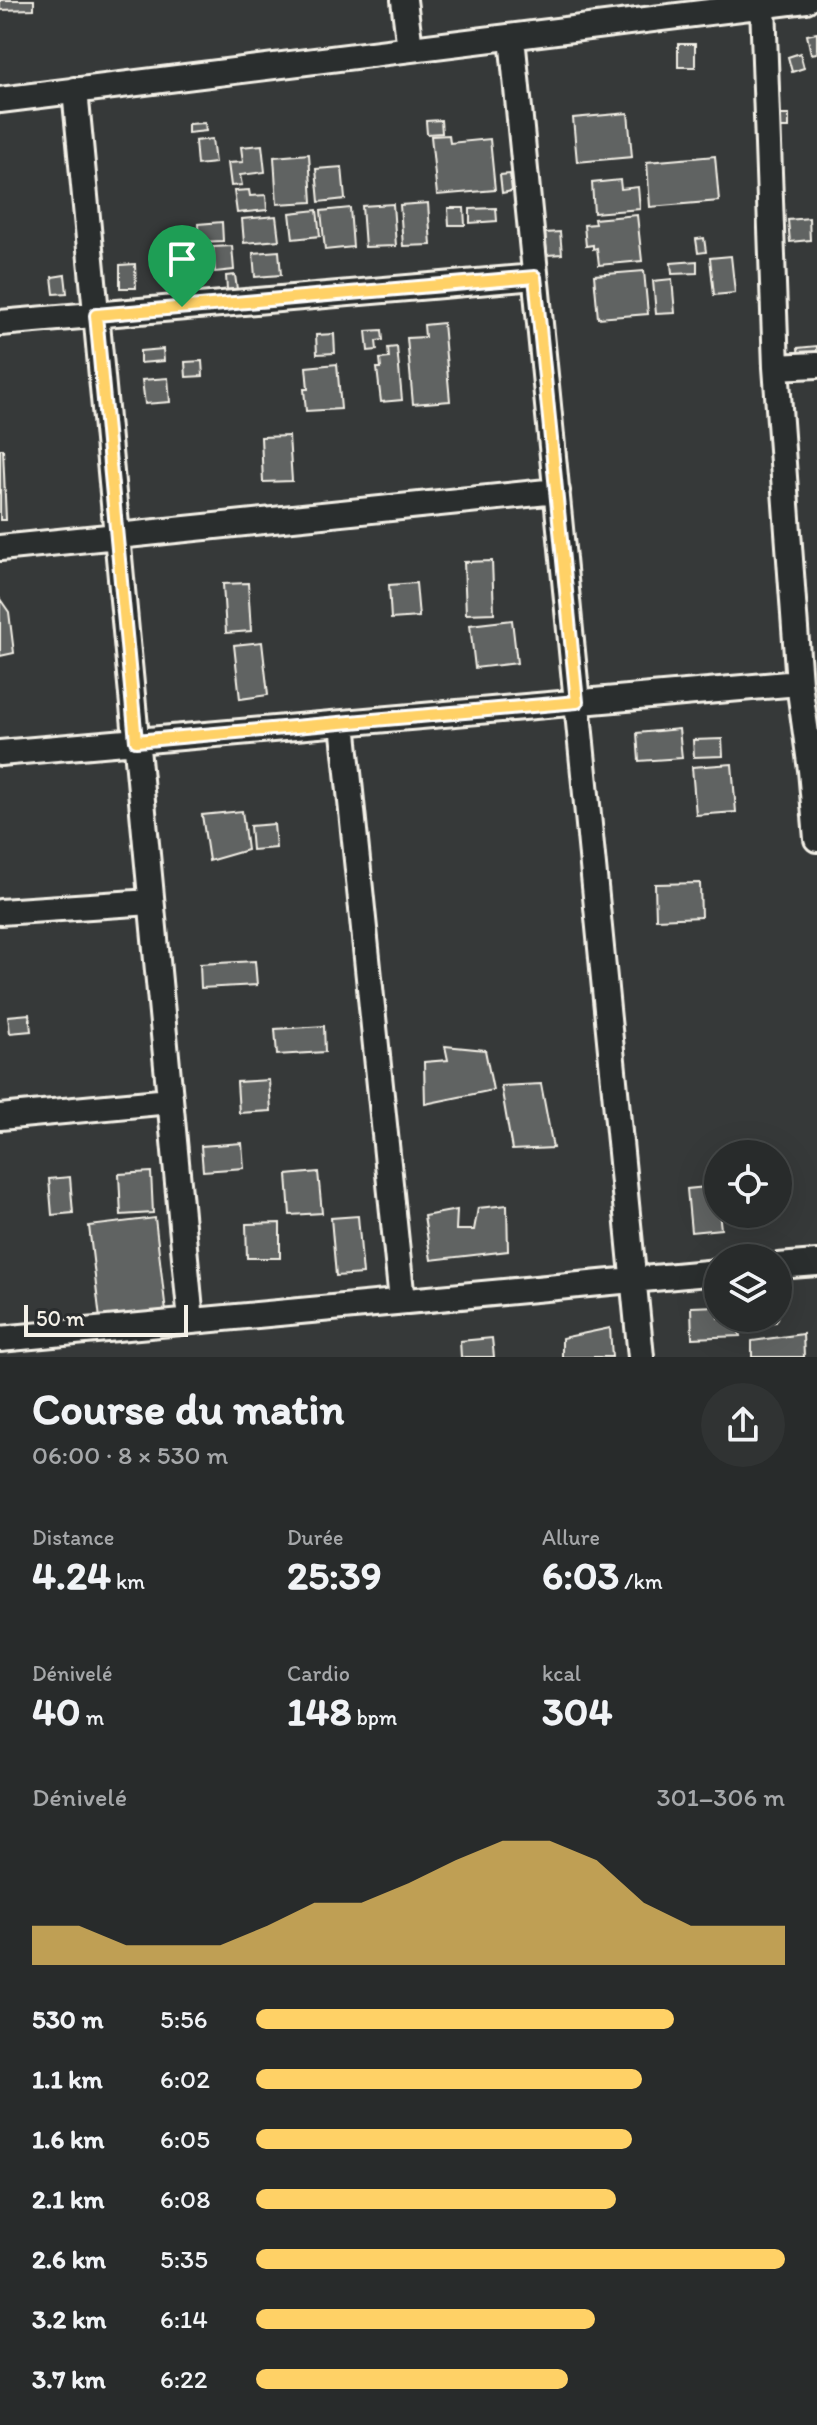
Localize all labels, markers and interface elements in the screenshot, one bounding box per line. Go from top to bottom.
pin [148,225,216,307]
icon: arrive [160,237,204,281]
map controls [704,1140,792,1332]
button: locate [704,1140,792,1228]
button: layers [704,1244,792,1332]
scale bar [24,1301,188,1337]
text: 50 m [36,1305,85,1332]
text: Course du matin [32,1382,344,1435]
button: share [701,1383,785,1467]
text: 06:00 · 8 × 530 m [32,1439,228,1471]
text: Distance [32,1524,114,1551]
text: Durée [287,1524,343,1551]
text: Allure [542,1524,600,1551]
text: 4.24 [32,1551,111,1599]
text: 25:39 [287,1551,382,1599]
text: 6:03 [542,1551,619,1599]
text: km [111,1568,145,1595]
text: /km [619,1568,663,1595]
text: Dénivelé [32,1660,112,1687]
text: Cardio [287,1660,350,1687]
text: kcal [542,1660,581,1687]
text: 40 [32,1687,81,1735]
text: 148 [287,1687,352,1735]
text: 304 [542,1687,612,1735]
text: m [81,1704,104,1731]
text: bpm [352,1704,397,1731]
text: Dénivelé [32,1781,127,1813]
text: 301–306 m [657,1781,785,1813]
text: 530 m [32,2003,104,2035]
text: 5:56 [160,2003,207,2035]
text: 1.1 km [32,2063,103,2095]
text: 6:02 [160,2063,210,2095]
text: 1.6 km [32,2123,104,2155]
text: 6:05 [160,2123,210,2155]
text: 2.1 km [32,2183,104,2215]
text: 6:08 [160,2183,210,2215]
text: 2.6 km [32,2243,106,2275]
text: 5:35 [160,2243,208,2275]
text: 3.2 km [32,2303,106,2335]
text: 6:14 [160,2303,208,2335]
text: 3.7 km [32,2363,106,2395]
text: 6:22 [160,2363,207,2395]

